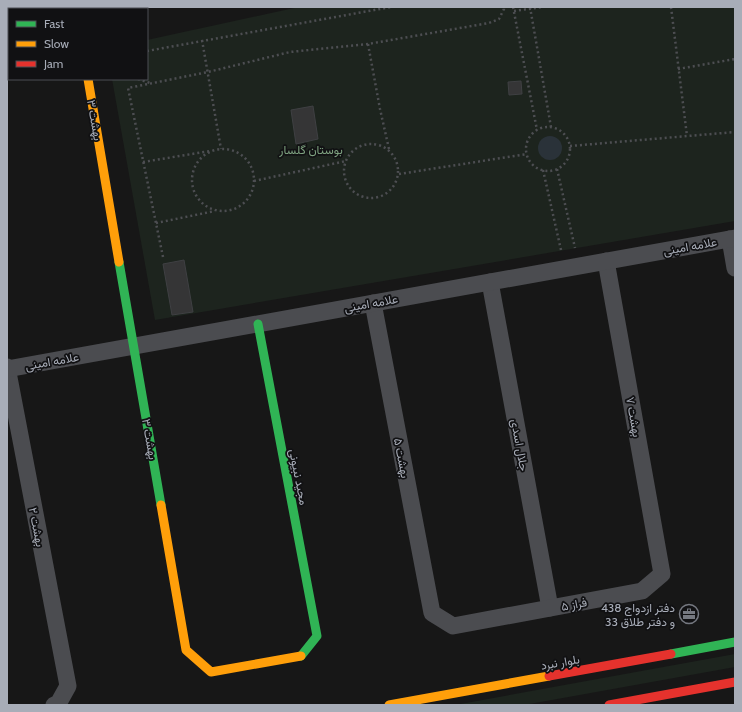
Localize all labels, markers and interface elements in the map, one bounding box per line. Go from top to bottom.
legend [8,8,148,80]
text: Fast [44,16,64,31]
text: Slow [44,36,69,51]
text: Jam [43,56,63,71]
street label: بهشت ۳ [83,98,106,142]
park label: بوستان گلسار [278,142,343,158]
street label: علامه امینی [662,234,718,259]
street label: علامه امینی [343,291,399,316]
street label: علامه امینی [24,349,80,374]
street label: بهشت ۷ [622,396,645,438]
street label: بهشت ۳ [138,417,161,461]
street label: جلال اسدی [507,418,532,472]
street label: بهشت ۵ [390,437,413,480]
street label: مجید نبیونی [285,448,312,507]
street label: بهشت ۲ [25,506,48,548]
street label: فراز ۵ [560,594,588,615]
place label: دفتر ازدواج 438 و دفتر طلاق 33 [601,600,675,630]
office icon: دفتر ازدواج 438 و دفتر طلاق 33 [678,603,700,625]
street label: بلوار نبرد [539,651,581,674]

